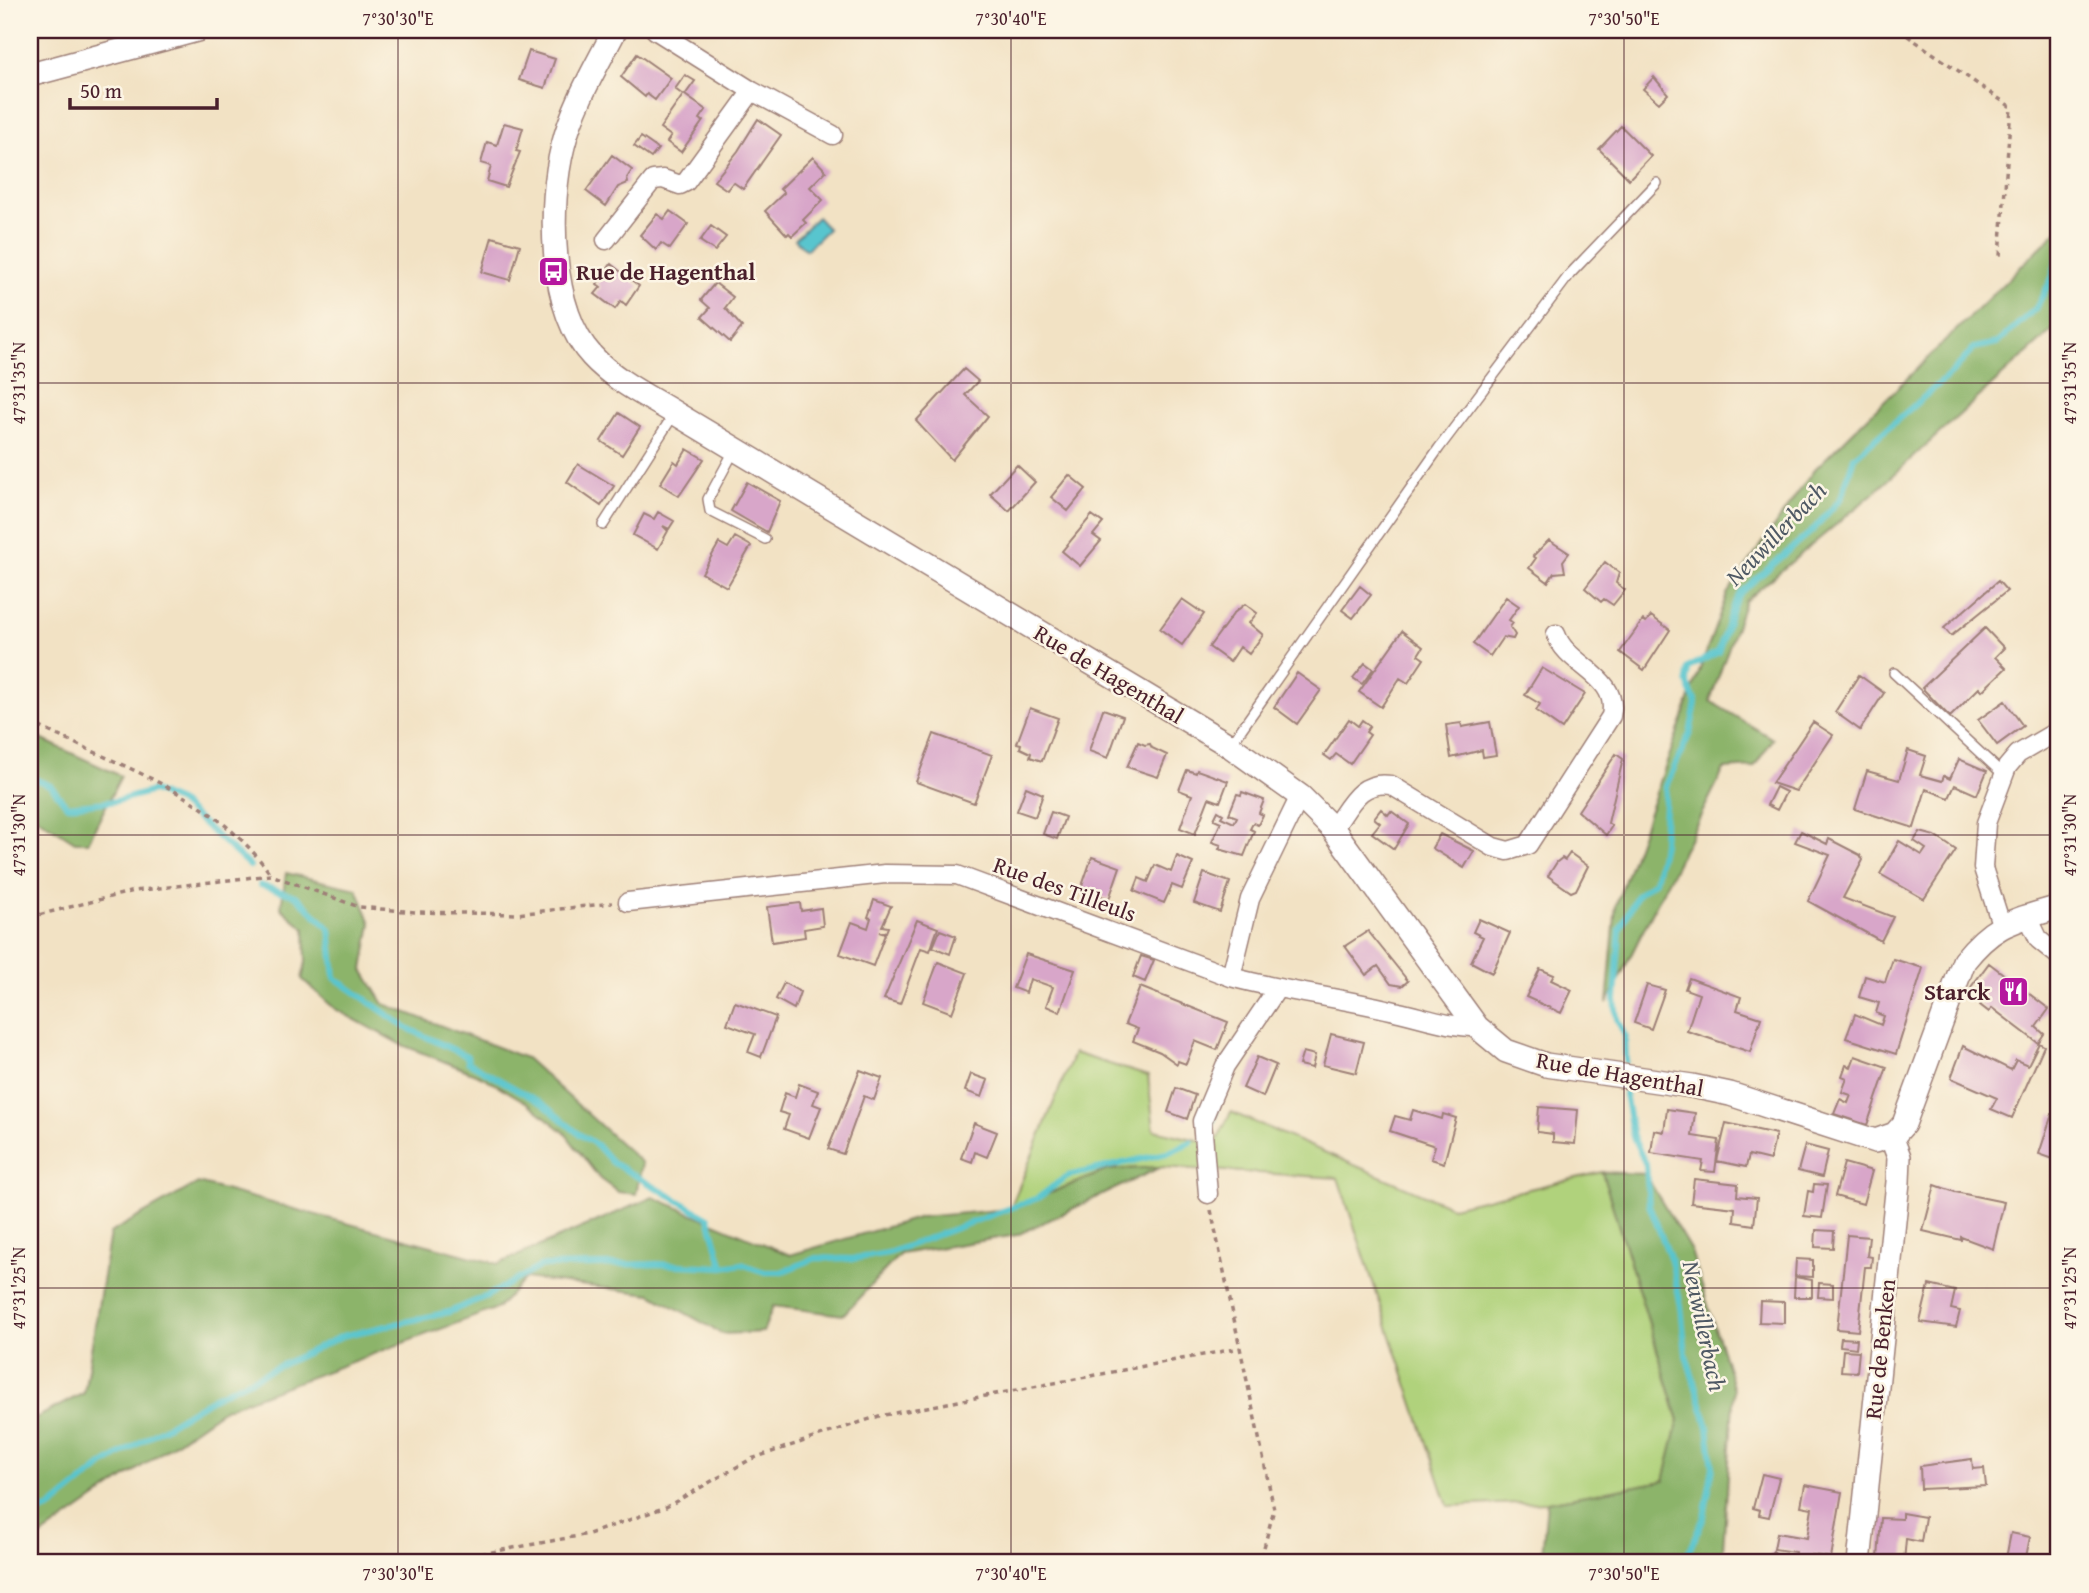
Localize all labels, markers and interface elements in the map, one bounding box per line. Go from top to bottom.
text: 7°30'30"E [362,5,434,32]
text: 7°30'40"E [975,5,1047,32]
text: 7°30'50"E [1588,5,1660,32]
scale bar [70,66,217,110]
text: 50 m [80,75,122,106]
bus stop icon: Rue de Hagenthal [536,255,570,289]
place label: Rue de Hagenthal [576,255,755,288]
text: 47°31'35"N [5,341,32,424]
text: 47°31'35"N [2056,341,2083,424]
water label: Neuwillerbach [1716,474,1834,594]
street label: Rue de Hagenthal [1028,616,1190,731]
text: 47°31'30"N [5,793,32,876]
text: 47°31'30"N [2056,793,2083,876]
street label: Rue des Tilleuls [989,847,1141,930]
place label: Starck [1924,975,1991,1008]
restaurant icon: Starck [1996,975,2030,1009]
street label: Rue de Hagenthal [1534,1043,1706,1104]
text: 47°31'25"N [5,1246,32,1329]
text: 47°31'25"N [2056,1246,2083,1329]
water label: Neuwillerbach [1673,1256,1735,1394]
street label: Rue de Benken [1856,1277,1903,1421]
text: 7°30'30"E [362,1560,434,1587]
text: 7°30'40"E [975,1560,1047,1587]
text: 7°30'50"E [1588,1560,1660,1587]

